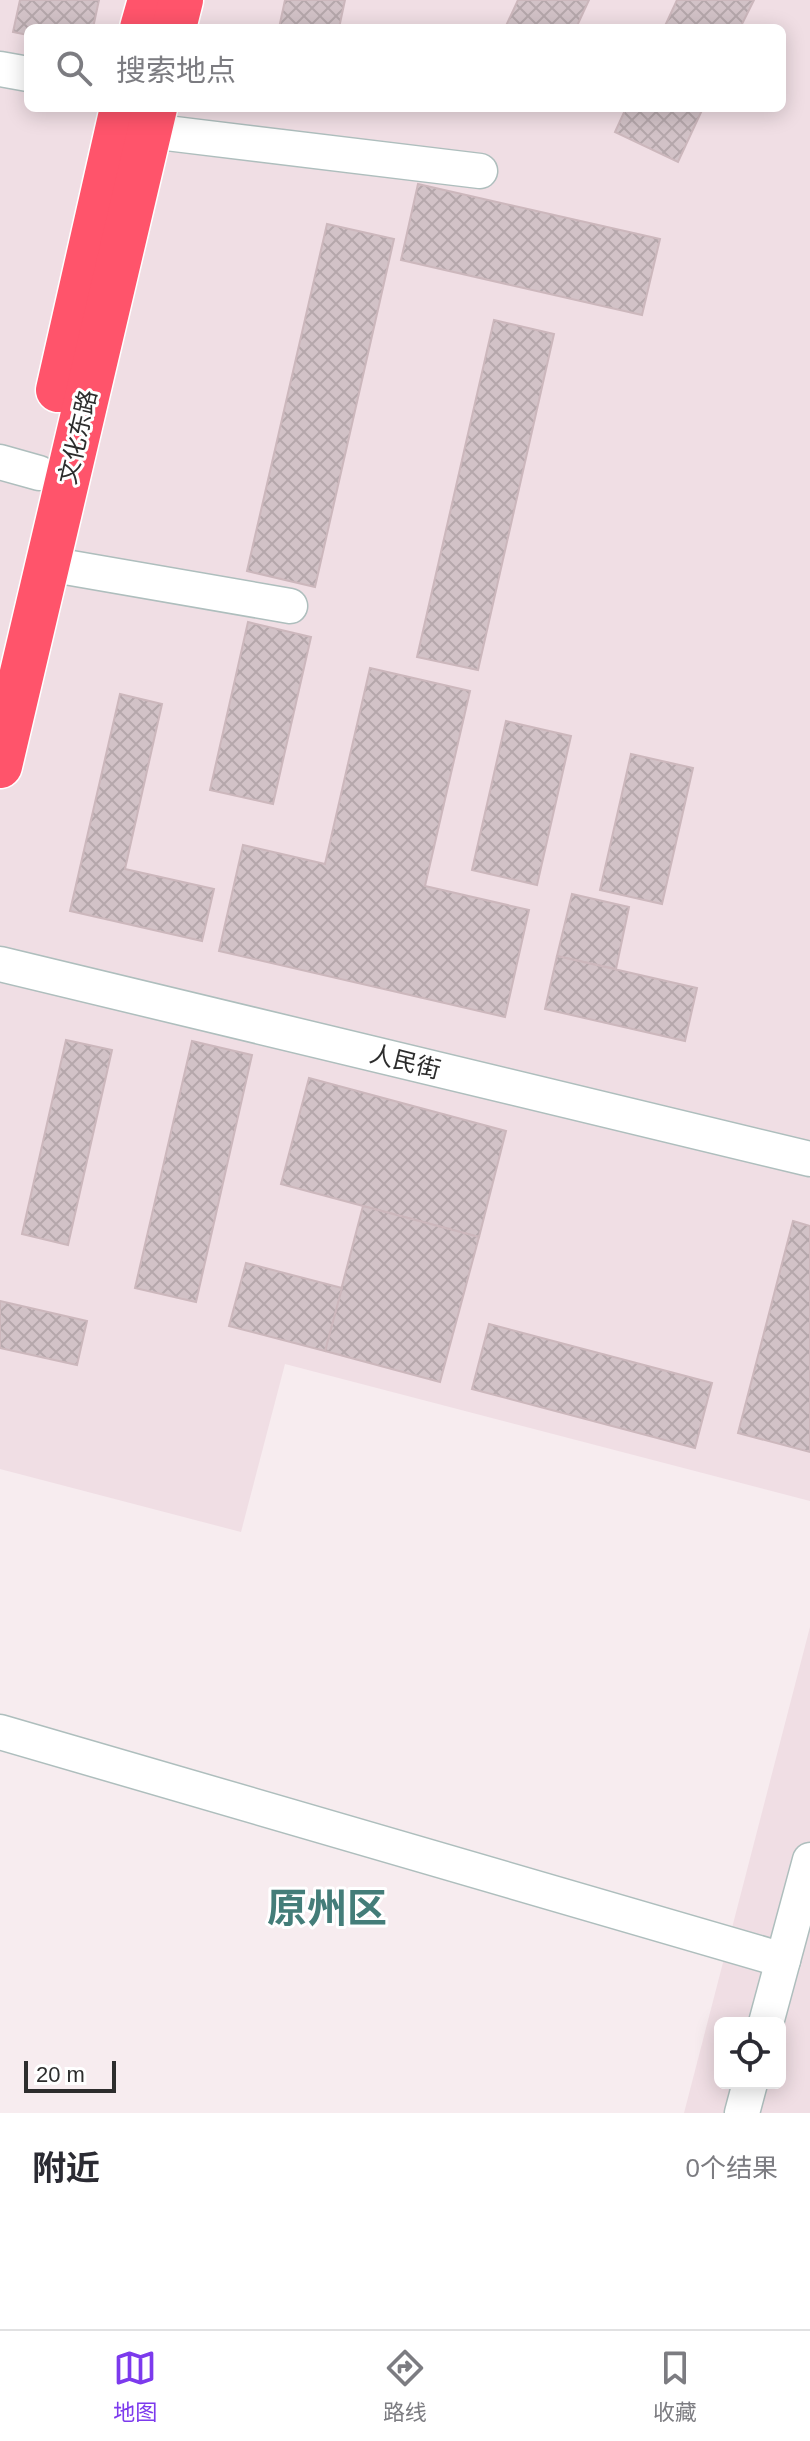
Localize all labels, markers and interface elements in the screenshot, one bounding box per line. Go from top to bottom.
search box [24,24,786,112]
icon: search [52,46,96,90]
text: 搜索地点 [116,54,236,87]
street label: 文化东路 [54,387,101,487]
street label: 人民街 [367,1040,443,1083]
district label: 原州区 [267,1886,387,1930]
map controls [714,2017,786,2089]
button: locate [714,2017,786,2089]
scale bar [24,2057,116,2093]
text: 20 m [36,2062,85,2087]
text: 附近 [32,2149,100,2187]
text: 0个结果 [686,2153,778,2183]
tab: 地图 [113,2346,157,2426]
tab: 路线 [383,2346,427,2426]
tab: 收藏 [653,2346,697,2426]

